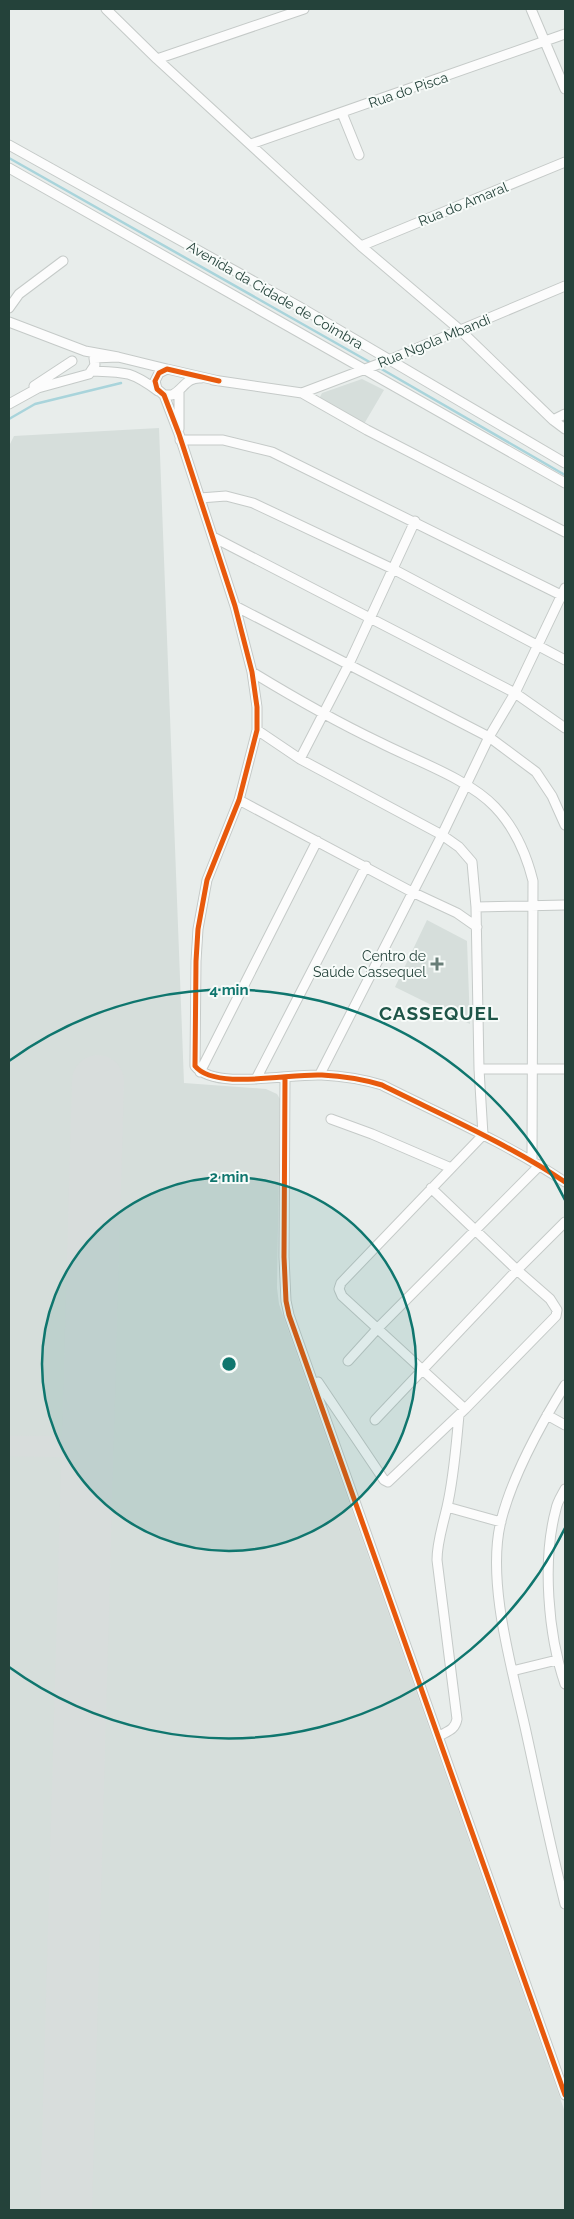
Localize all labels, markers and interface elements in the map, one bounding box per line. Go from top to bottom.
street label: Rua do Pisca [366,69,450,111]
street label: Rua do Amaral [416,179,510,229]
street label: Avenida da Cidade de Coimbra [184,238,366,352]
street label: Rua Ngola Mbandi [376,311,492,371]
place label: Centro de Saúde Cassequel [313,948,426,980]
marker: Centro de Saúde Cassequel [430,957,444,971]
text: 4 min [209,981,249,999]
district label: CASSEQUEL [379,1002,499,1024]
text: 2 min [210,1168,248,1186]
centre of rings [220,1355,238,1373]

